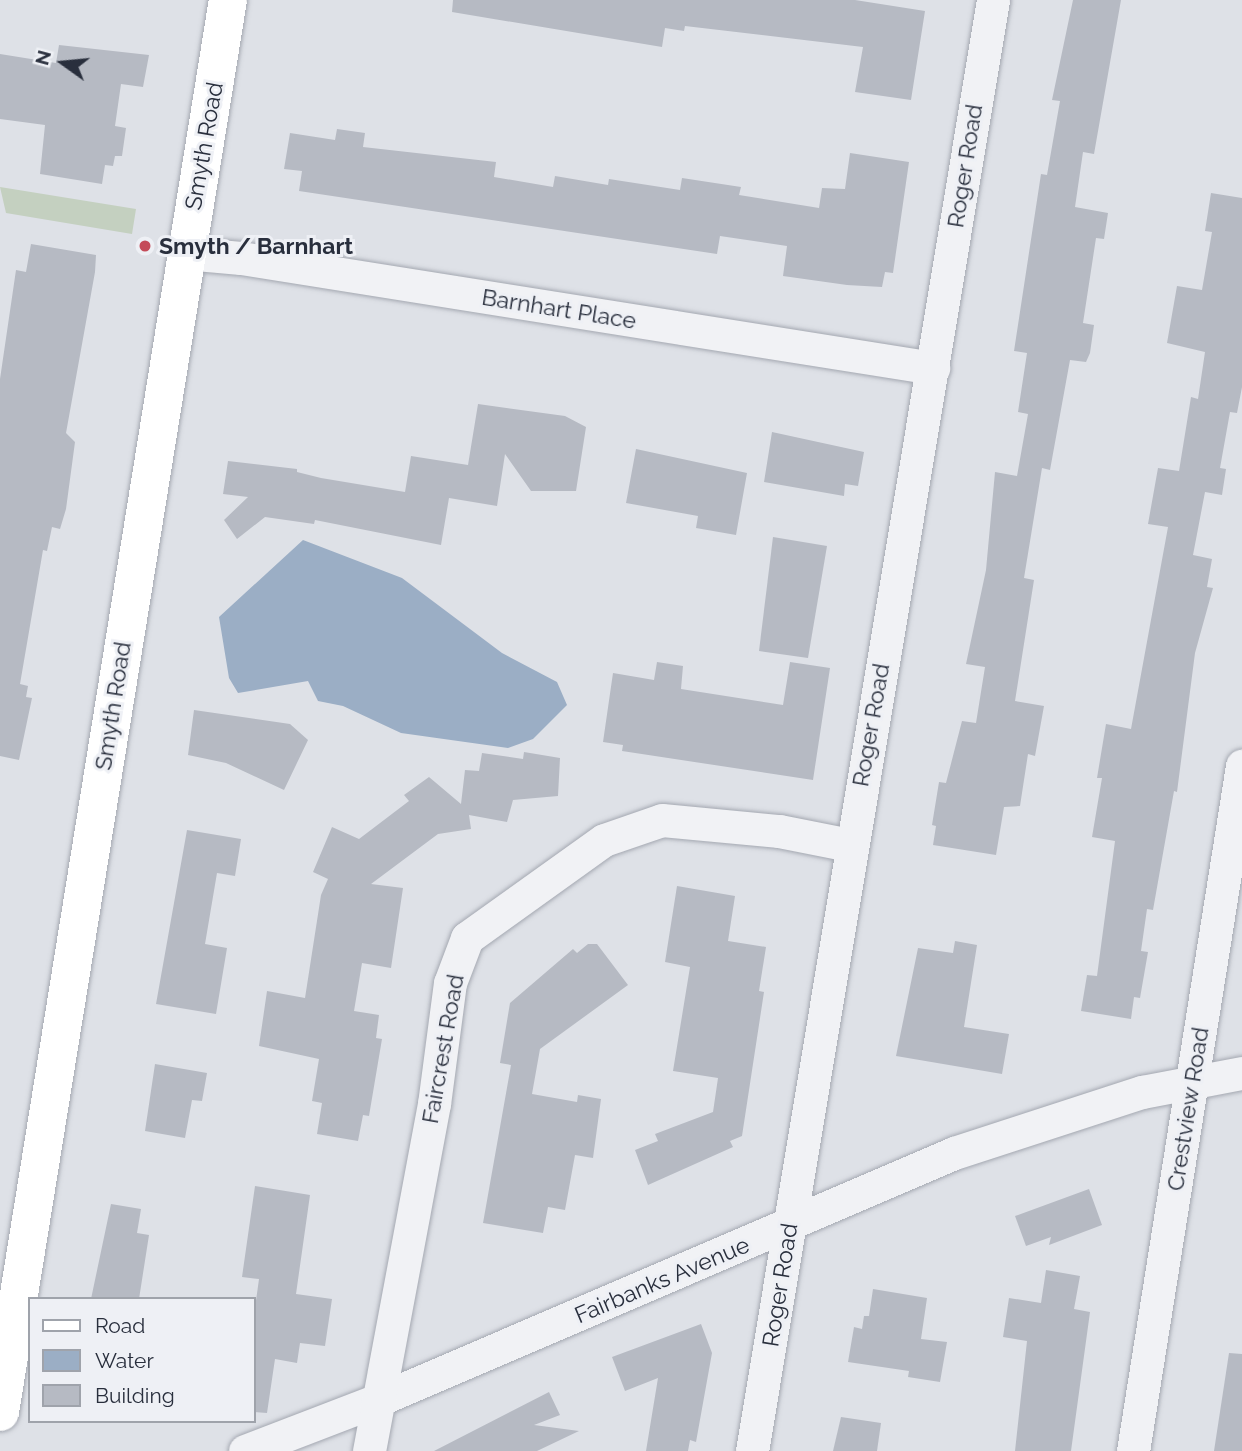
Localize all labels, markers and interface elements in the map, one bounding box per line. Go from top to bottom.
north arrow [28,28,98,98]
text: N [30,48,55,67]
street label: Smyth Road [179,80,229,212]
street label: Roger Road [942,102,988,230]
place label: Smyth / Barnhart [159,232,353,260]
marker: Smyth / Barnhart [137,238,153,254]
street label: Barnhart Place [480,283,638,335]
street label: Smyth Road [89,640,137,772]
street label: Roger Road [847,661,895,789]
street label: Faircrest Road [416,972,470,1126]
street label: Crestview Road [1161,1025,1215,1193]
street label: Roger Road [757,1221,803,1349]
street label: Fairbanks Avenue [570,1231,754,1329]
legend [28,1297,256,1423]
text: Road [95,1313,145,1338]
text: Water [95,1348,154,1373]
text: Building [95,1383,175,1408]

